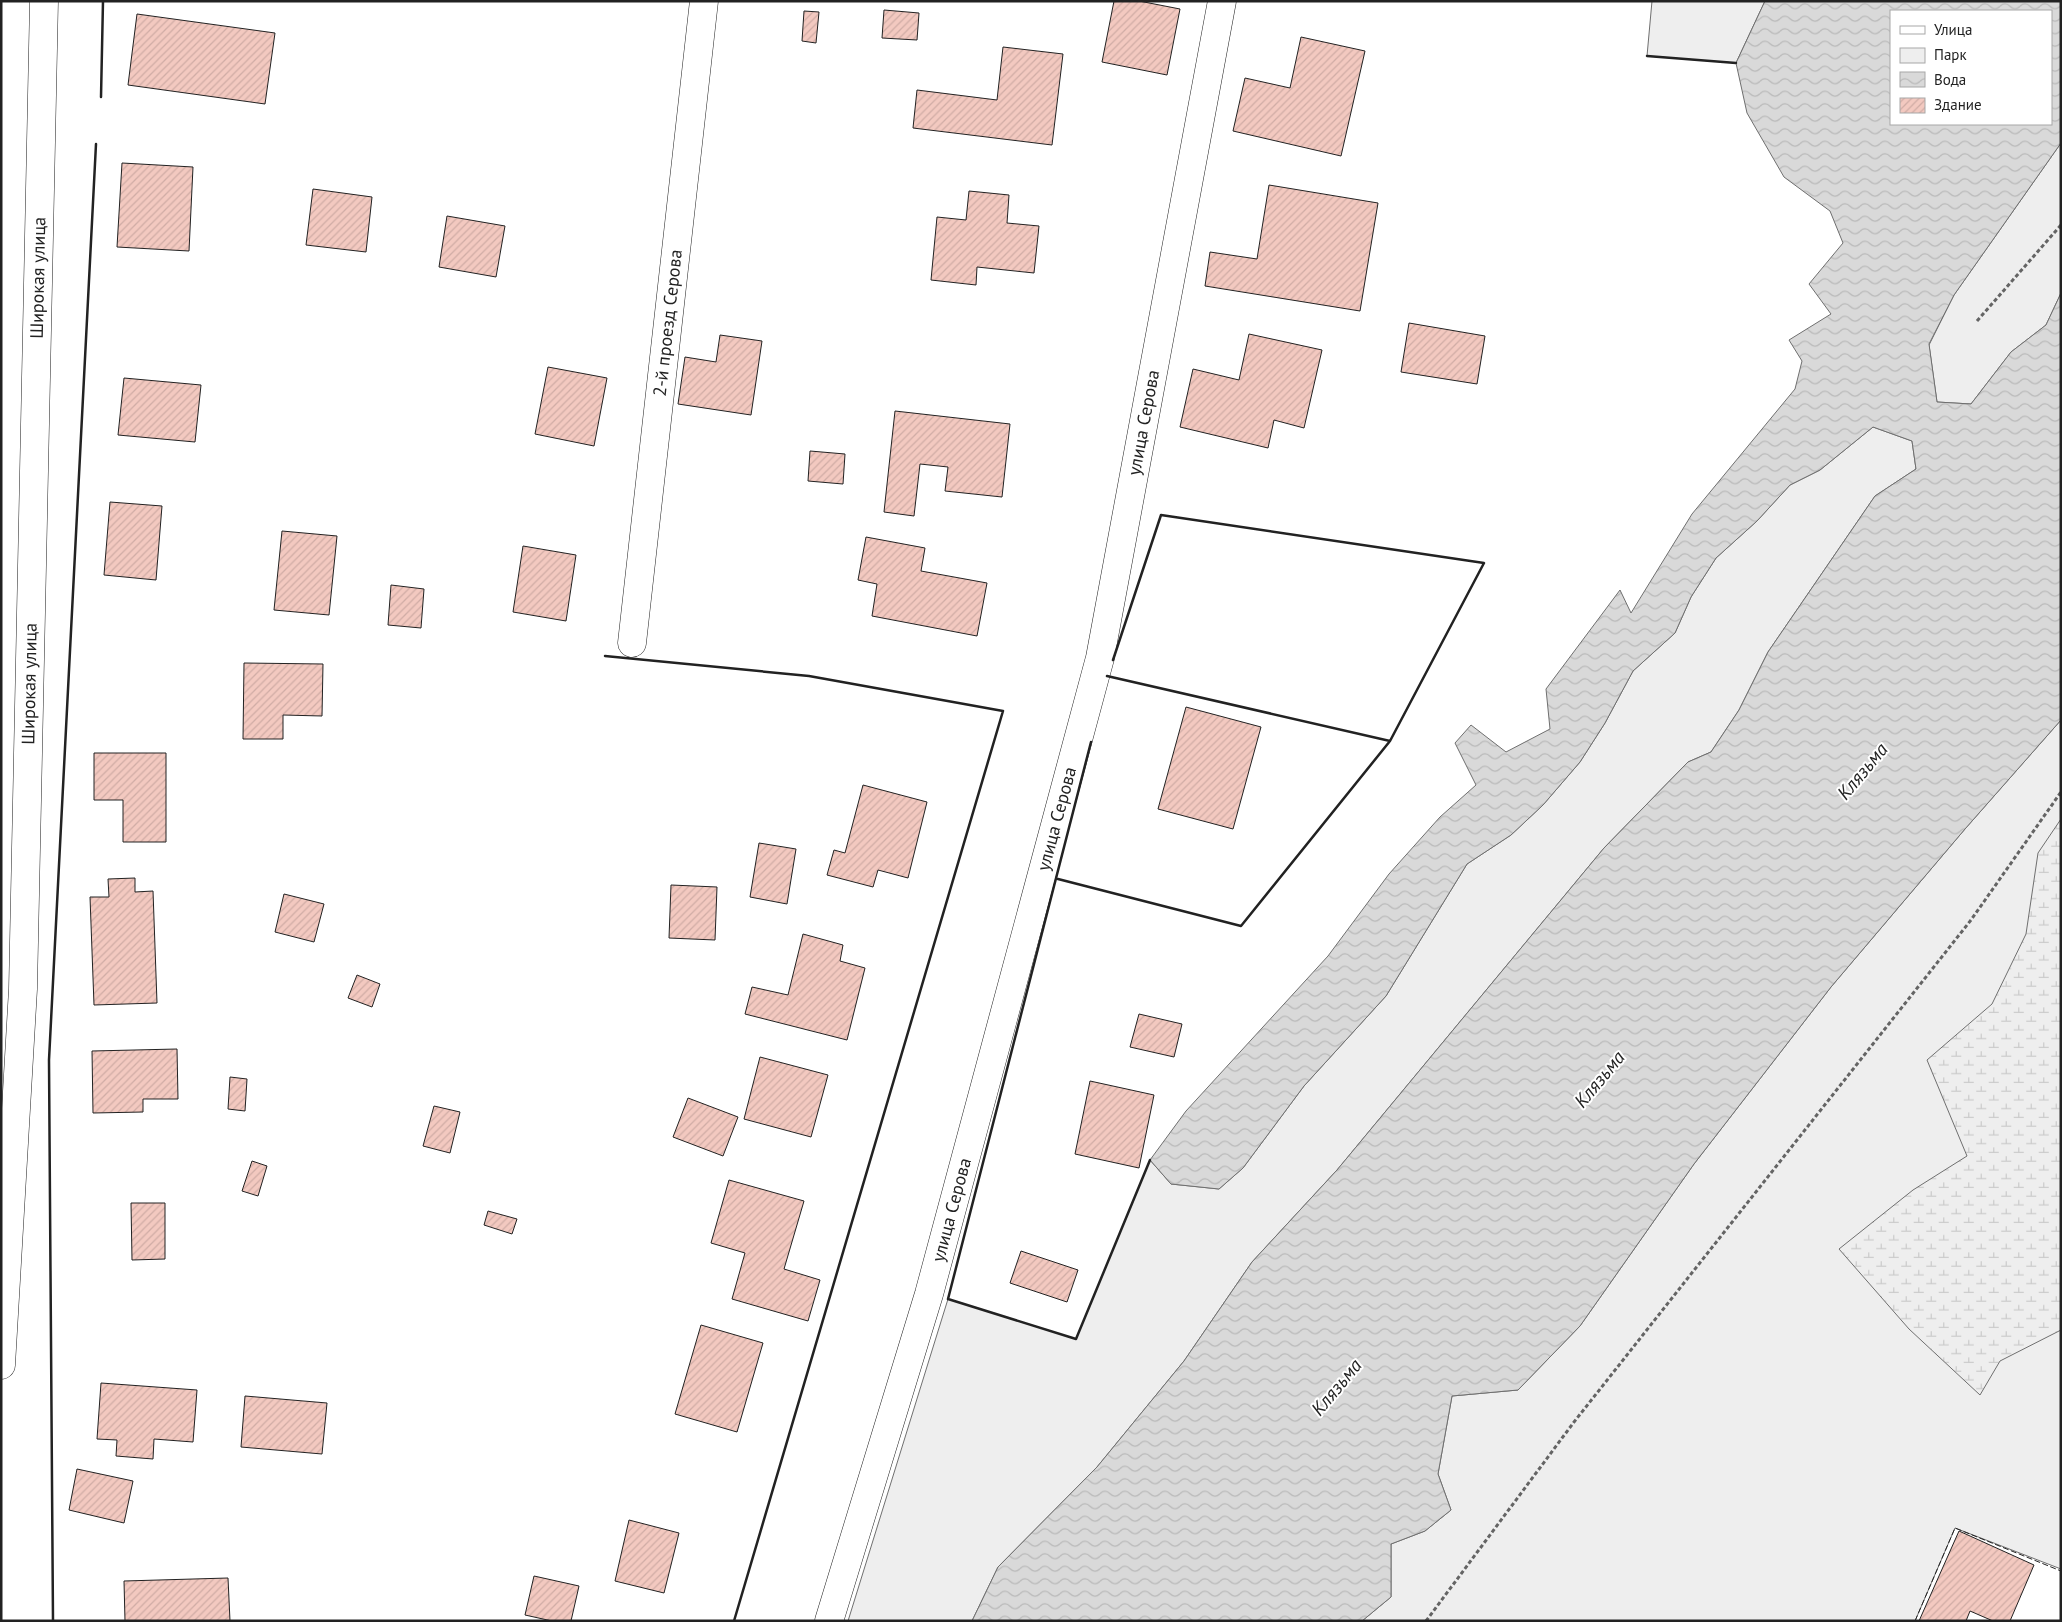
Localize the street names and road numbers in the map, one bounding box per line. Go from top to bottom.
street label: Широкая улица [25,217,50,339]
street label: 2-й проезд Серова [648,248,687,398]
street label: улица Серова [1122,368,1164,477]
street label: Широкая улица [16,623,42,745]
street label: улица Серова [1031,764,1081,873]
street label: улица Серова [926,1155,976,1264]

